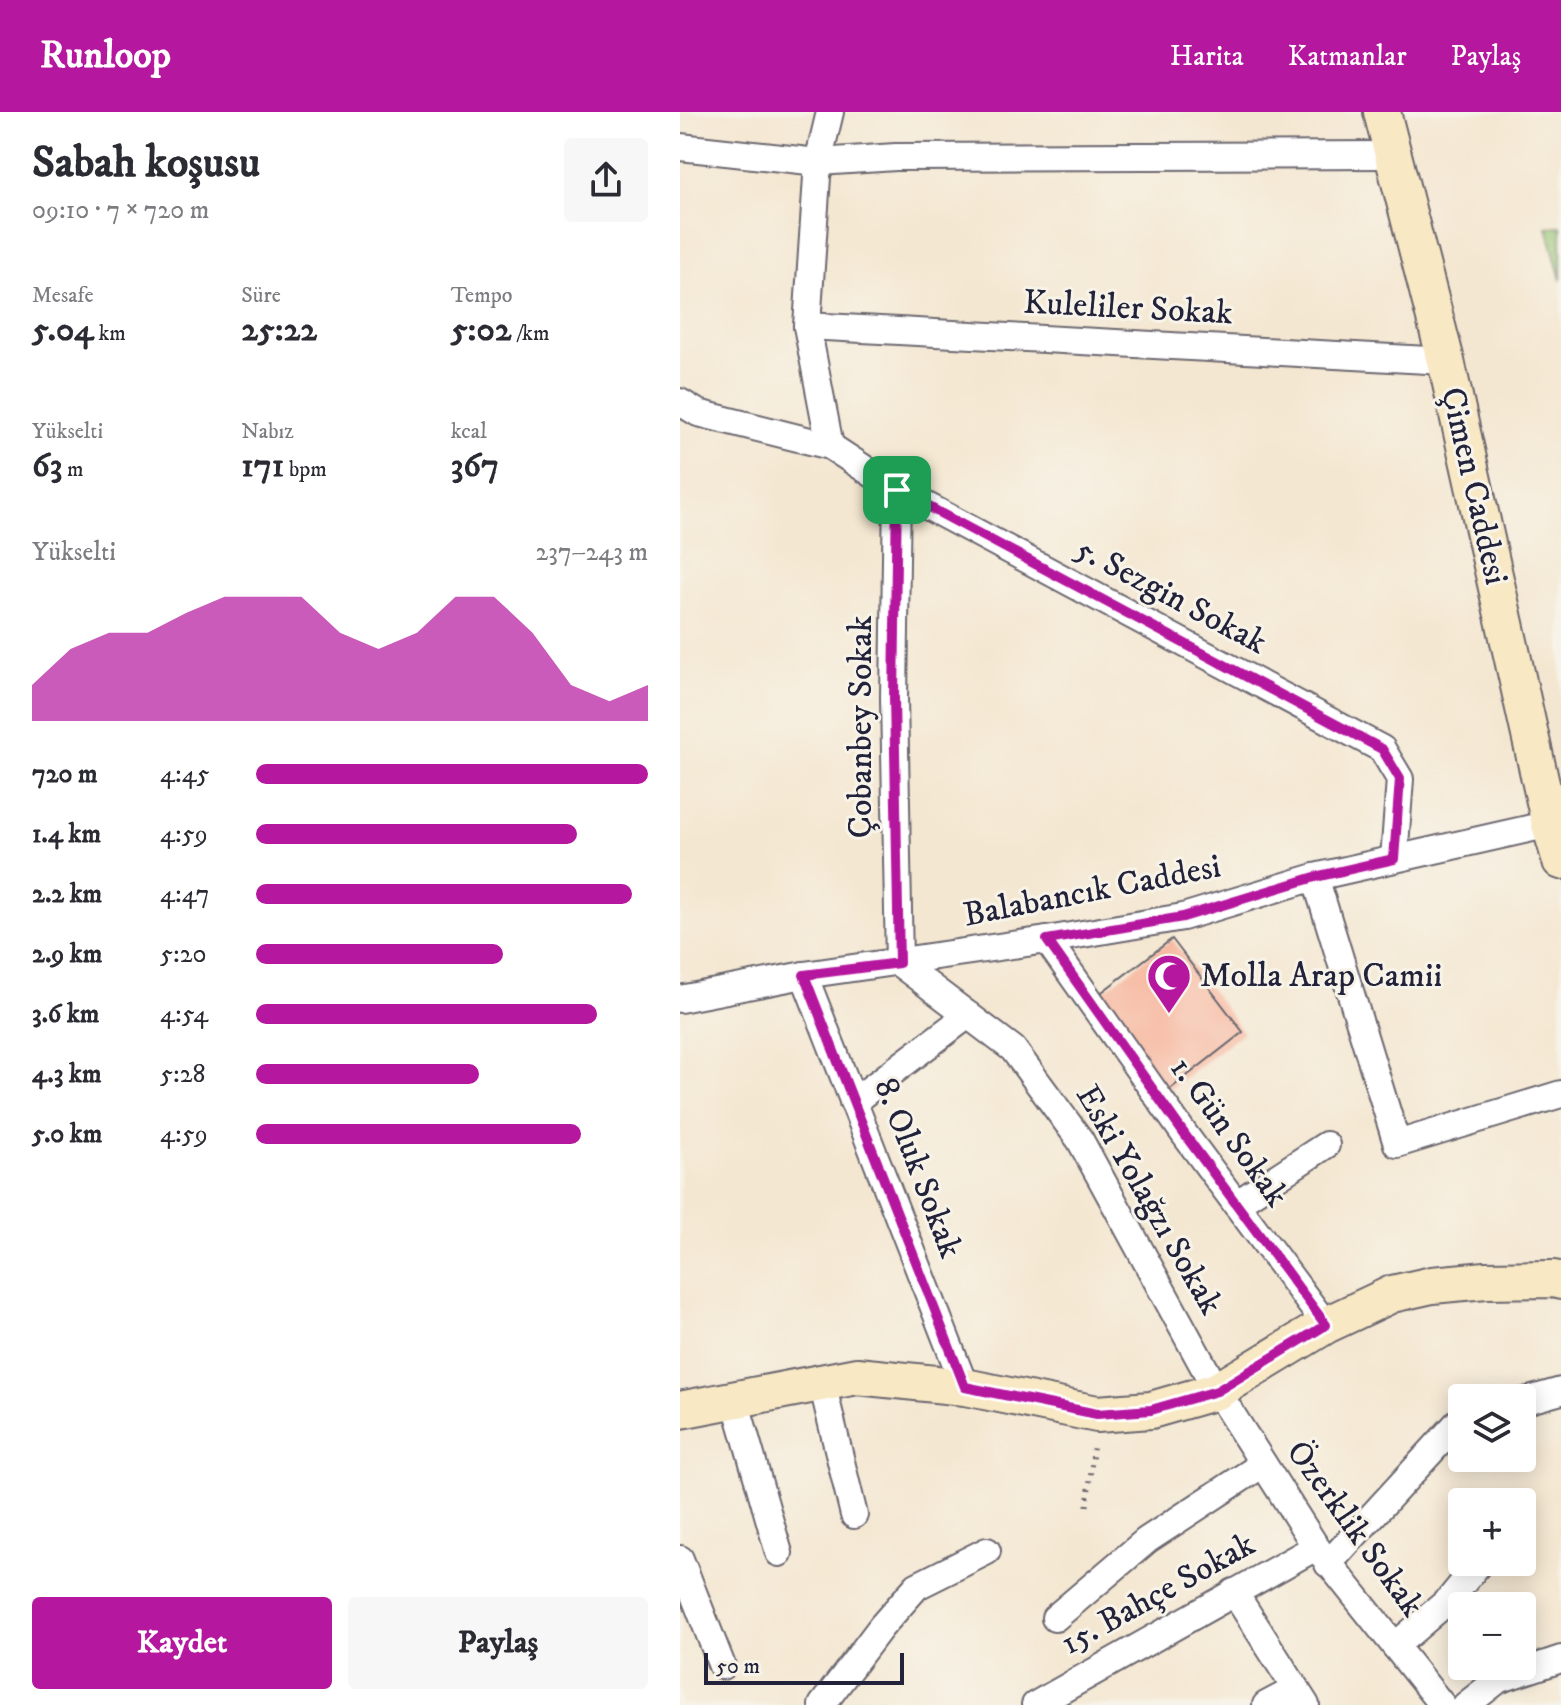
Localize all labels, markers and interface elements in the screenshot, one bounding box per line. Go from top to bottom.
text: Runloop [40,32,171,80]
text: Harita [1170,39,1244,74]
text: Katmanlar [1288,39,1407,74]
text: Paylaş [1451,39,1521,74]
text: Sabah koşusu [32,136,260,191]
button: share [564,138,648,222]
text: 09:10 · 7 × 720 m [32,194,209,227]
text: Mesafe [32,282,94,309]
text: Süre [241,282,281,309]
text: Tempo [451,282,512,309]
street label: Kuleliler Sokak [1022,282,1234,334]
text: 5.04 [32,309,94,351]
text: 25:22 [241,309,317,351]
text: 5:02 [451,309,511,351]
text: km [94,320,126,347]
text: /km [511,320,550,347]
street label: Çimen Caddesi [1431,383,1517,589]
text: Yükselti [32,418,103,445]
text: Nabız [241,418,294,445]
text: kcal [451,418,487,445]
text: 63 [32,445,62,487]
text: 171 [241,445,284,487]
text: 367 [451,445,499,487]
text: m [62,456,84,483]
text: bpm [284,456,327,483]
pin [863,456,931,524]
icon: arrive [875,468,919,512]
street label: 5. Sezgin Sokak [1068,528,1274,664]
text: Yükselti [32,536,116,569]
text: 237–243 m [536,536,648,569]
street label: Çobanbey Sokak [840,615,882,839]
text: 720 m [32,758,98,791]
text: 4:45 [160,758,209,791]
text: 1.4 km [32,818,101,851]
text: 4:59 [160,818,208,851]
street label: Balabancık Caddesi [960,845,1224,937]
text: 2.2 km [32,878,102,911]
text: 4:47 [160,878,210,911]
text: 2.9 km [32,938,102,971]
text: 5:20 [160,938,206,971]
mosque icon: Molla Arap Camii [1145,952,1193,1015]
place label: Molla Arap Camii [1200,955,1442,997]
text: 3.6 km [32,998,99,1031]
text: 4:54 [160,998,208,1031]
street label: 1. Gün Sokak [1160,1049,1298,1215]
text: 4.3 km [32,1058,101,1091]
text: 5:28 [160,1058,206,1091]
street label: 8. Oluk Sokak [864,1072,972,1264]
street label: Eski Yolağzı Sokak [1066,1078,1232,1323]
text: 5.0 km [32,1118,102,1151]
text: 4:59 [160,1118,208,1151]
map controls [1448,1384,1536,1680]
button: layers [1448,1384,1536,1472]
street label: Özerklik Sokak [1277,1433,1433,1625]
button: + [1448,1488,1536,1576]
street label: 15. Bahçe Sokak [1054,1523,1263,1665]
button: − [1448,1592,1536,1680]
button: Kaydet [32,1597,332,1689]
button: Paylaş [348,1597,648,1689]
scale bar [704,1649,904,1685]
text: 50 m [716,1653,760,1680]

